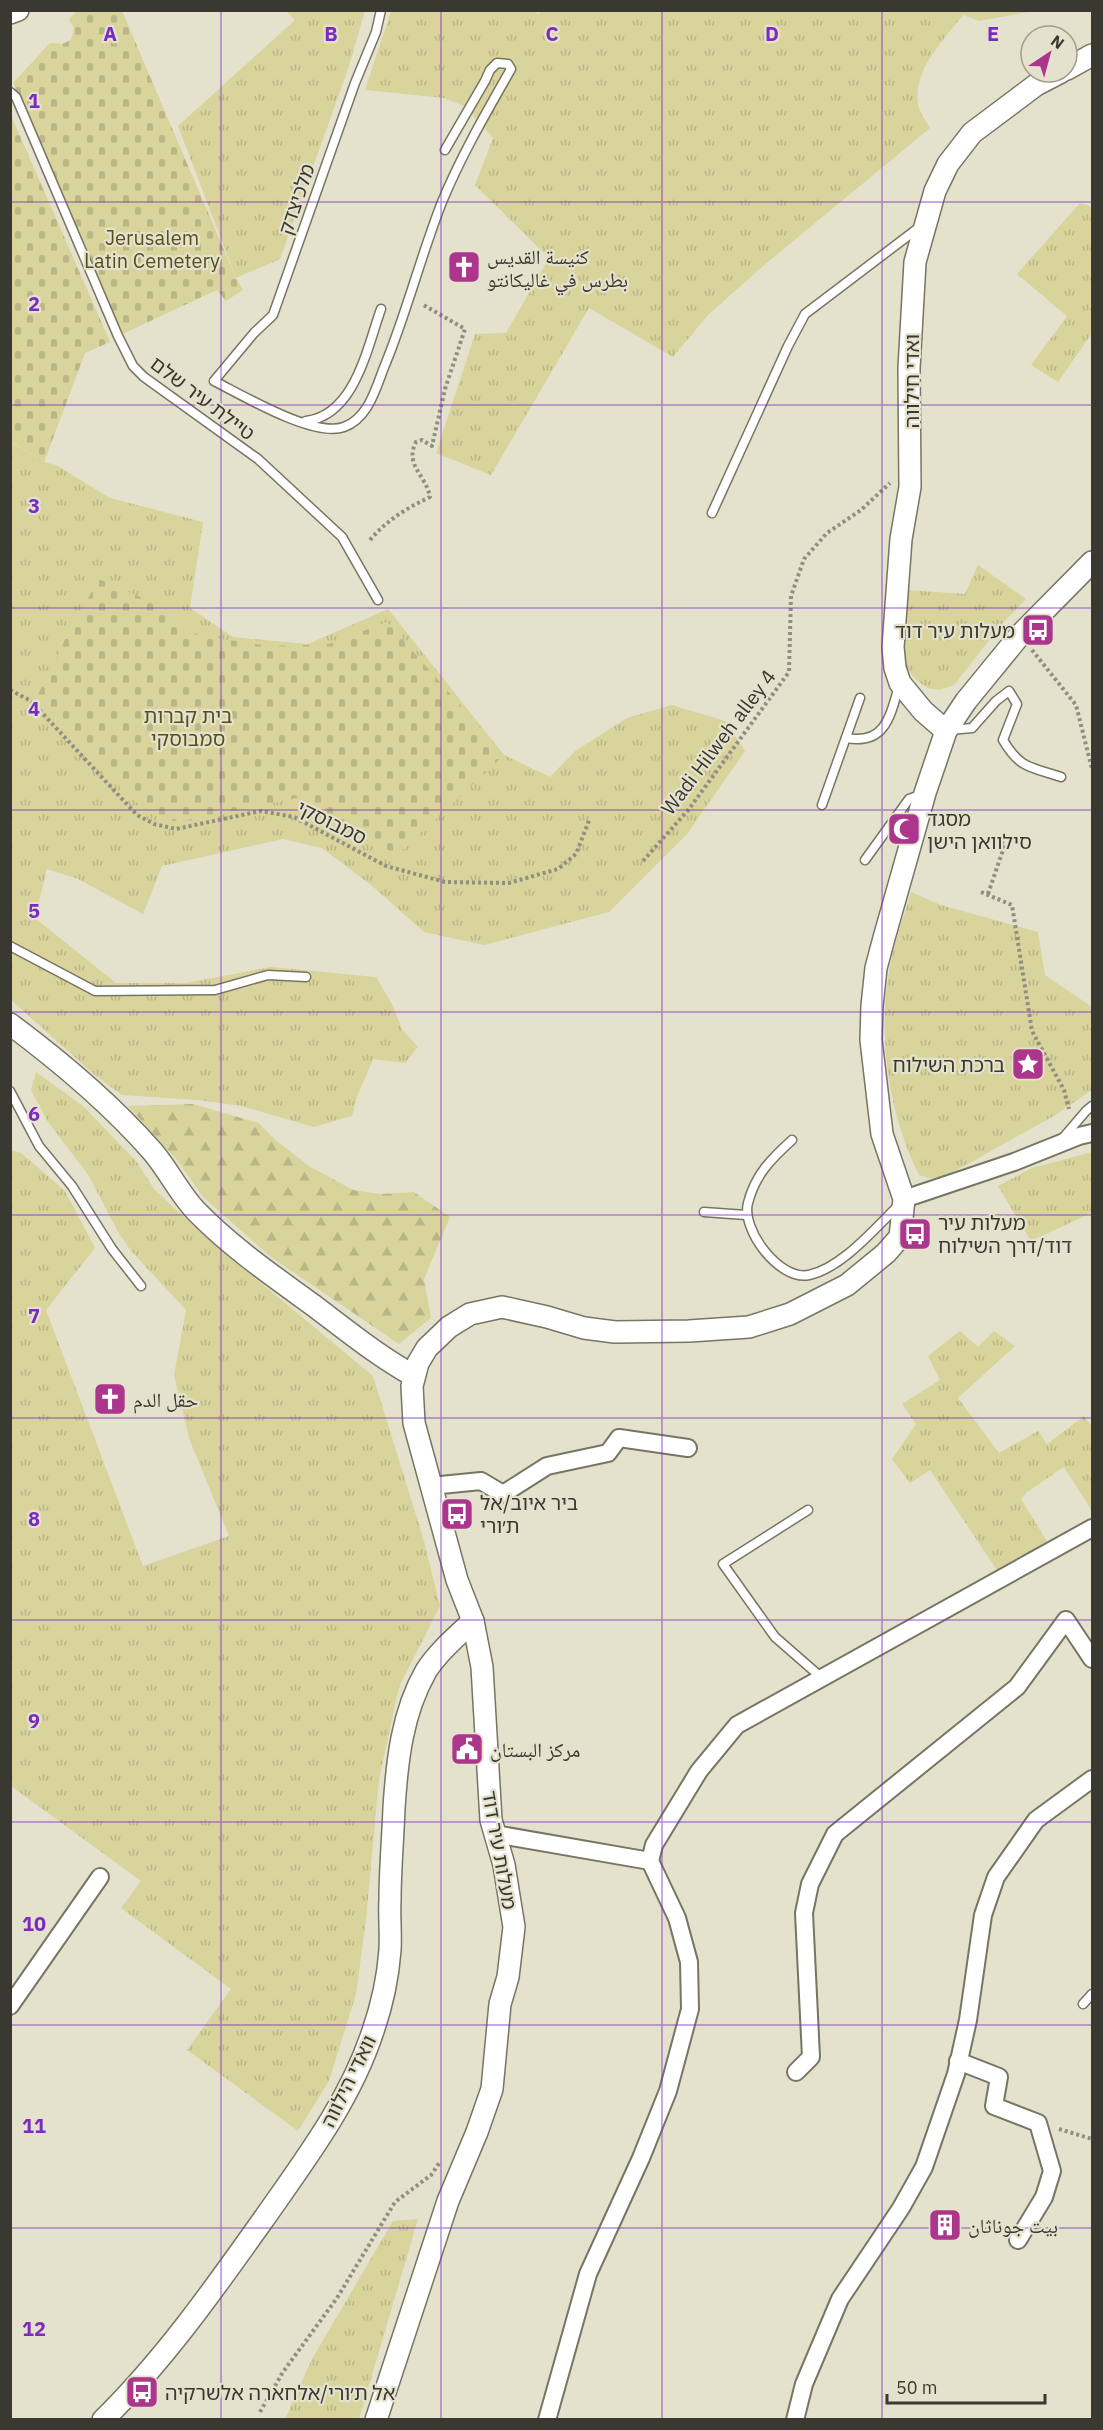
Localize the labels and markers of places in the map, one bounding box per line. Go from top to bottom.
place label: كنيسة القديس بطرس في غاليكانتو [487,243,628,296]
church icon: كنيسة القديس بطرس في غاليكانتو [446,249,482,285]
bus stop icon: מעלות עיר דוד [1020,612,1056,648]
place label: מעלות עיר דוד [895,617,1015,644]
place label: מסגד סילוואן הישן [927,805,1032,855]
mosque icon: מסגד סילוואן הישן [886,811,922,847]
place icon: ברכת השילוח [1010,1046,1046,1082]
place label: ברכת השילוח [893,1051,1005,1078]
place label: מעלות עיר דוד/דרך השילוח [938,1209,1072,1259]
bus stop icon: מעלות עיר דוד/דרך השילוח [897,1216,933,1252]
church icon: حقل الدم [92,1381,128,1417]
place label: حقل الدم [133,1386,199,1414]
place label: ביר איוב/אל ת׳ורי [480,1489,578,1539]
bus stop icon: ביר איוב/אל ת׳ורי [439,1496,475,1532]
public building icon: مركز البستان [449,1731,485,1767]
place label: مركز البستان [490,1736,580,1763]
building icon: بيت جوناثان [927,2207,963,2243]
place label: بيت جوناثان [968,2212,1058,2239]
bus stop icon: אל ת׳ורי/אלחארה אלשרקיה [124,2374,160,2410]
place label: אל ת׳ורי/אלחארה אלשרקיה [165,2379,395,2406]

